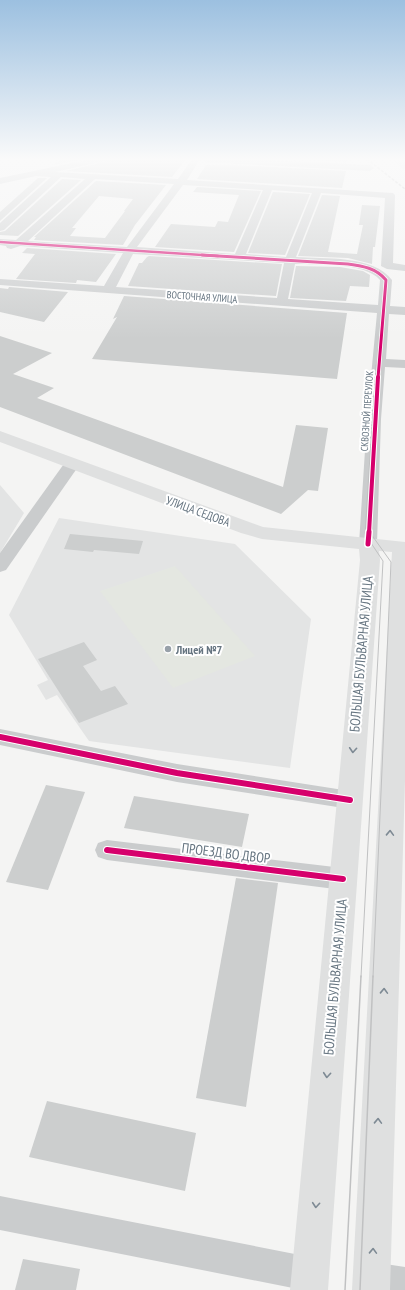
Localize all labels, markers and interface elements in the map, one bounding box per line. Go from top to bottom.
street label: ВОСТОЧНАЯ УЛИЦА [166,288,238,306]
street label: СКВОЗНОЙ ПЕРЕУЛОК [358,370,376,452]
street label: УЛИЦА СЕДОВА [164,492,232,530]
street label: БОЛЬШАЯ БУЛЬВАРНАЯ УЛИЦА [345,575,377,733]
place label: Лицей №7 [175,642,222,657]
marker: Лицей №7 [163,644,173,654]
one-way arrow [349,747,358,753]
one-way arrow [386,830,394,836]
street label: ПРОЕЗД ВО ДВОР [181,839,271,867]
street label: БОЛЬШАЯ БУЛЬВАРНАЯ УЛИЦА [319,898,351,1056]
one-way arrow [379,988,388,994]
one-way arrow [322,1072,331,1078]
one-way arrow [374,1118,383,1124]
one-way arrow [311,1202,320,1208]
one-way arrow [369,1248,377,1254]

